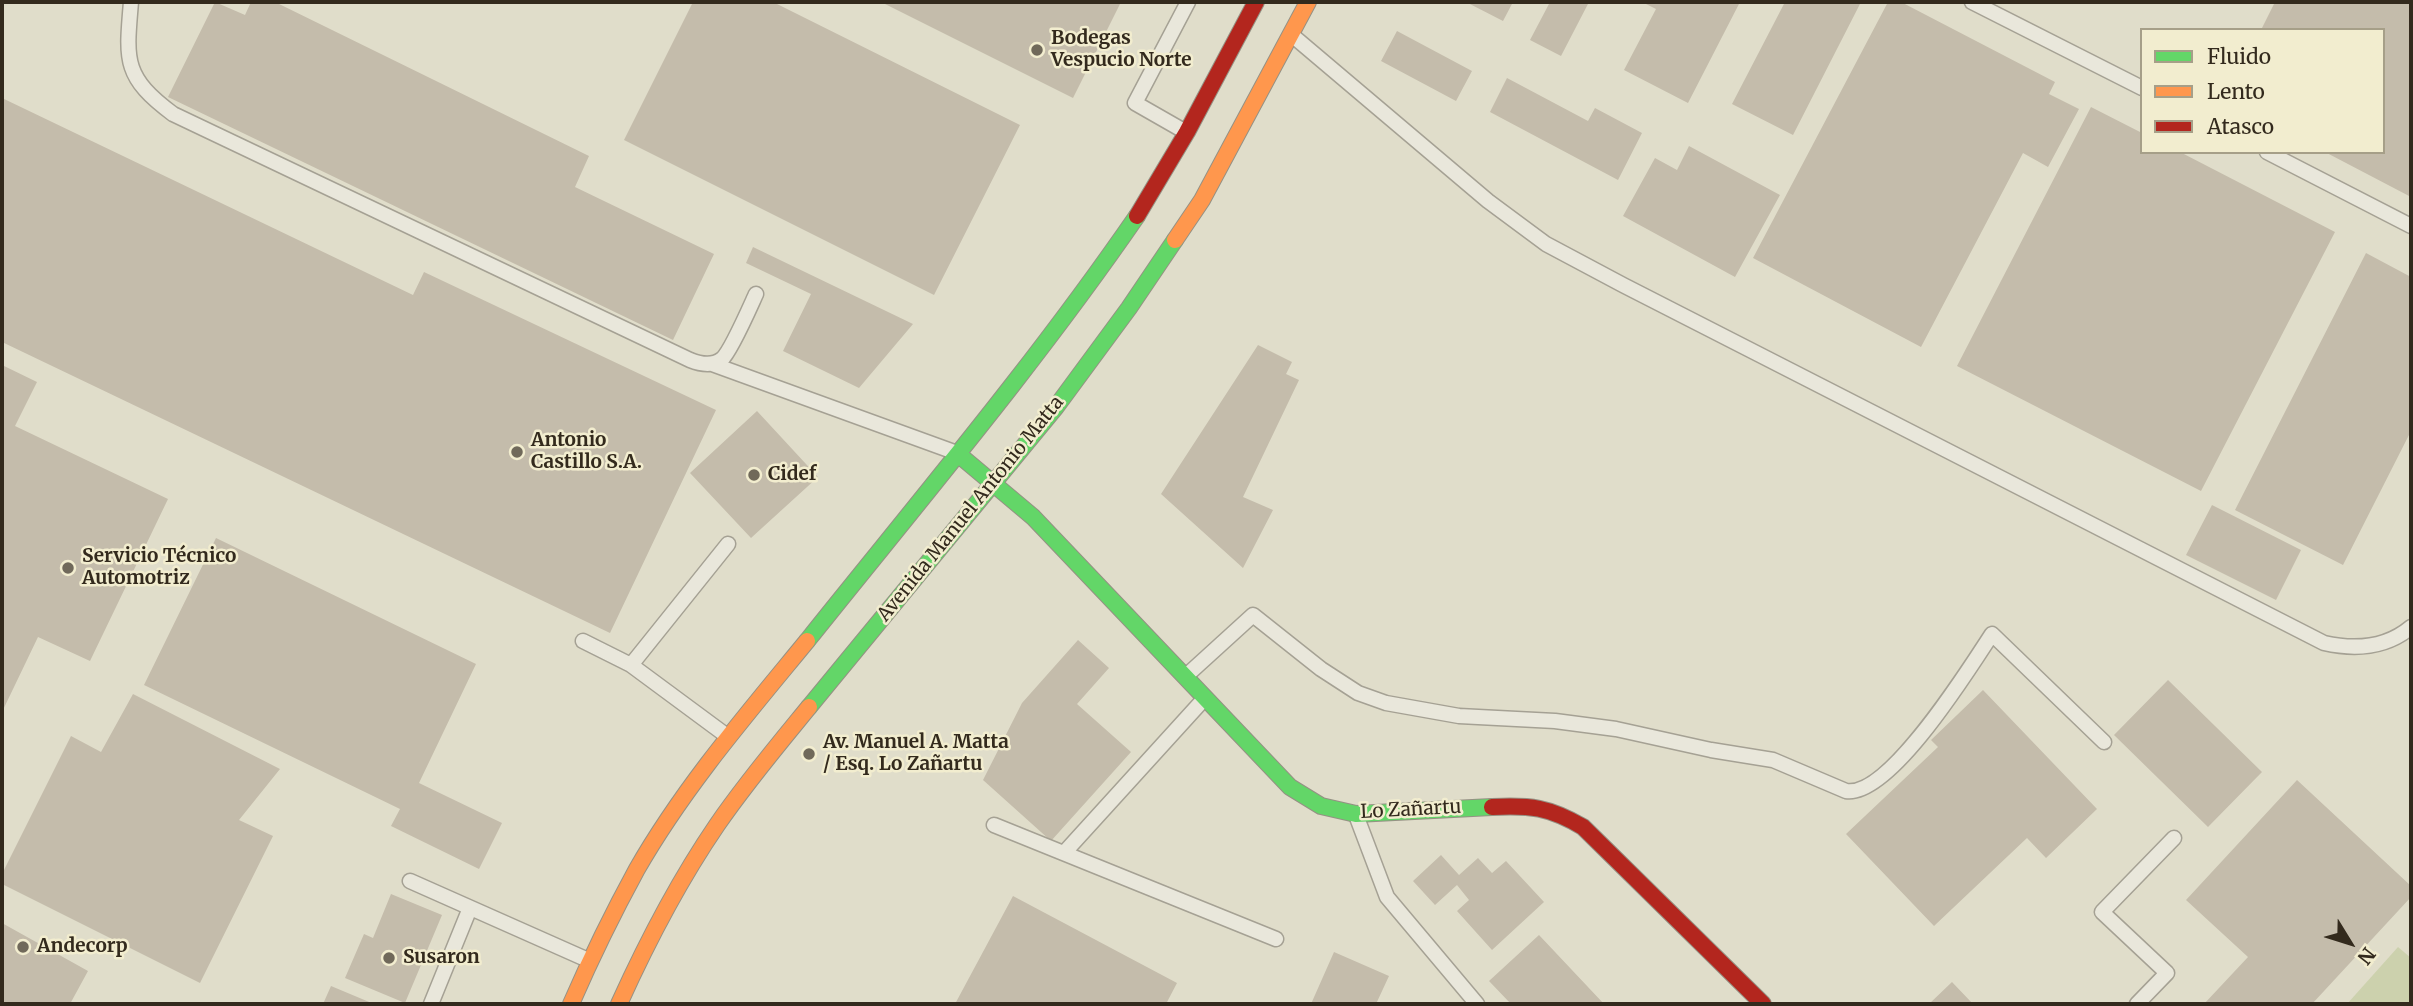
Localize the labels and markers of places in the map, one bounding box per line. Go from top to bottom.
place label: Bodegas Vespucio Norte [1051,28,1192,72]
marker: Bodegas Vespucio Norte [1029,42,1045,58]
place label: Antonio Castillo S.A. [531,430,642,474]
marker: Antonio Castillo S.A. [509,444,525,460]
place label: Cidef [768,464,816,486]
marker: Cidef [746,467,762,483]
place label: Servicio Técnico Automotriz [82,546,236,590]
marker: Servicio Técnico Automotriz [60,560,76,576]
place label: Av. Manuel A. Matta / Esq. Lo Zañartu [823,732,1009,776]
marker: Av. Manuel A. Matta / Esq. Lo Zañartu [801,746,817,762]
place label: Andecorp [37,936,128,958]
marker: Andecorp [15,939,31,955]
place label: Susaron [403,947,480,969]
marker: Susaron [381,950,397,966]

